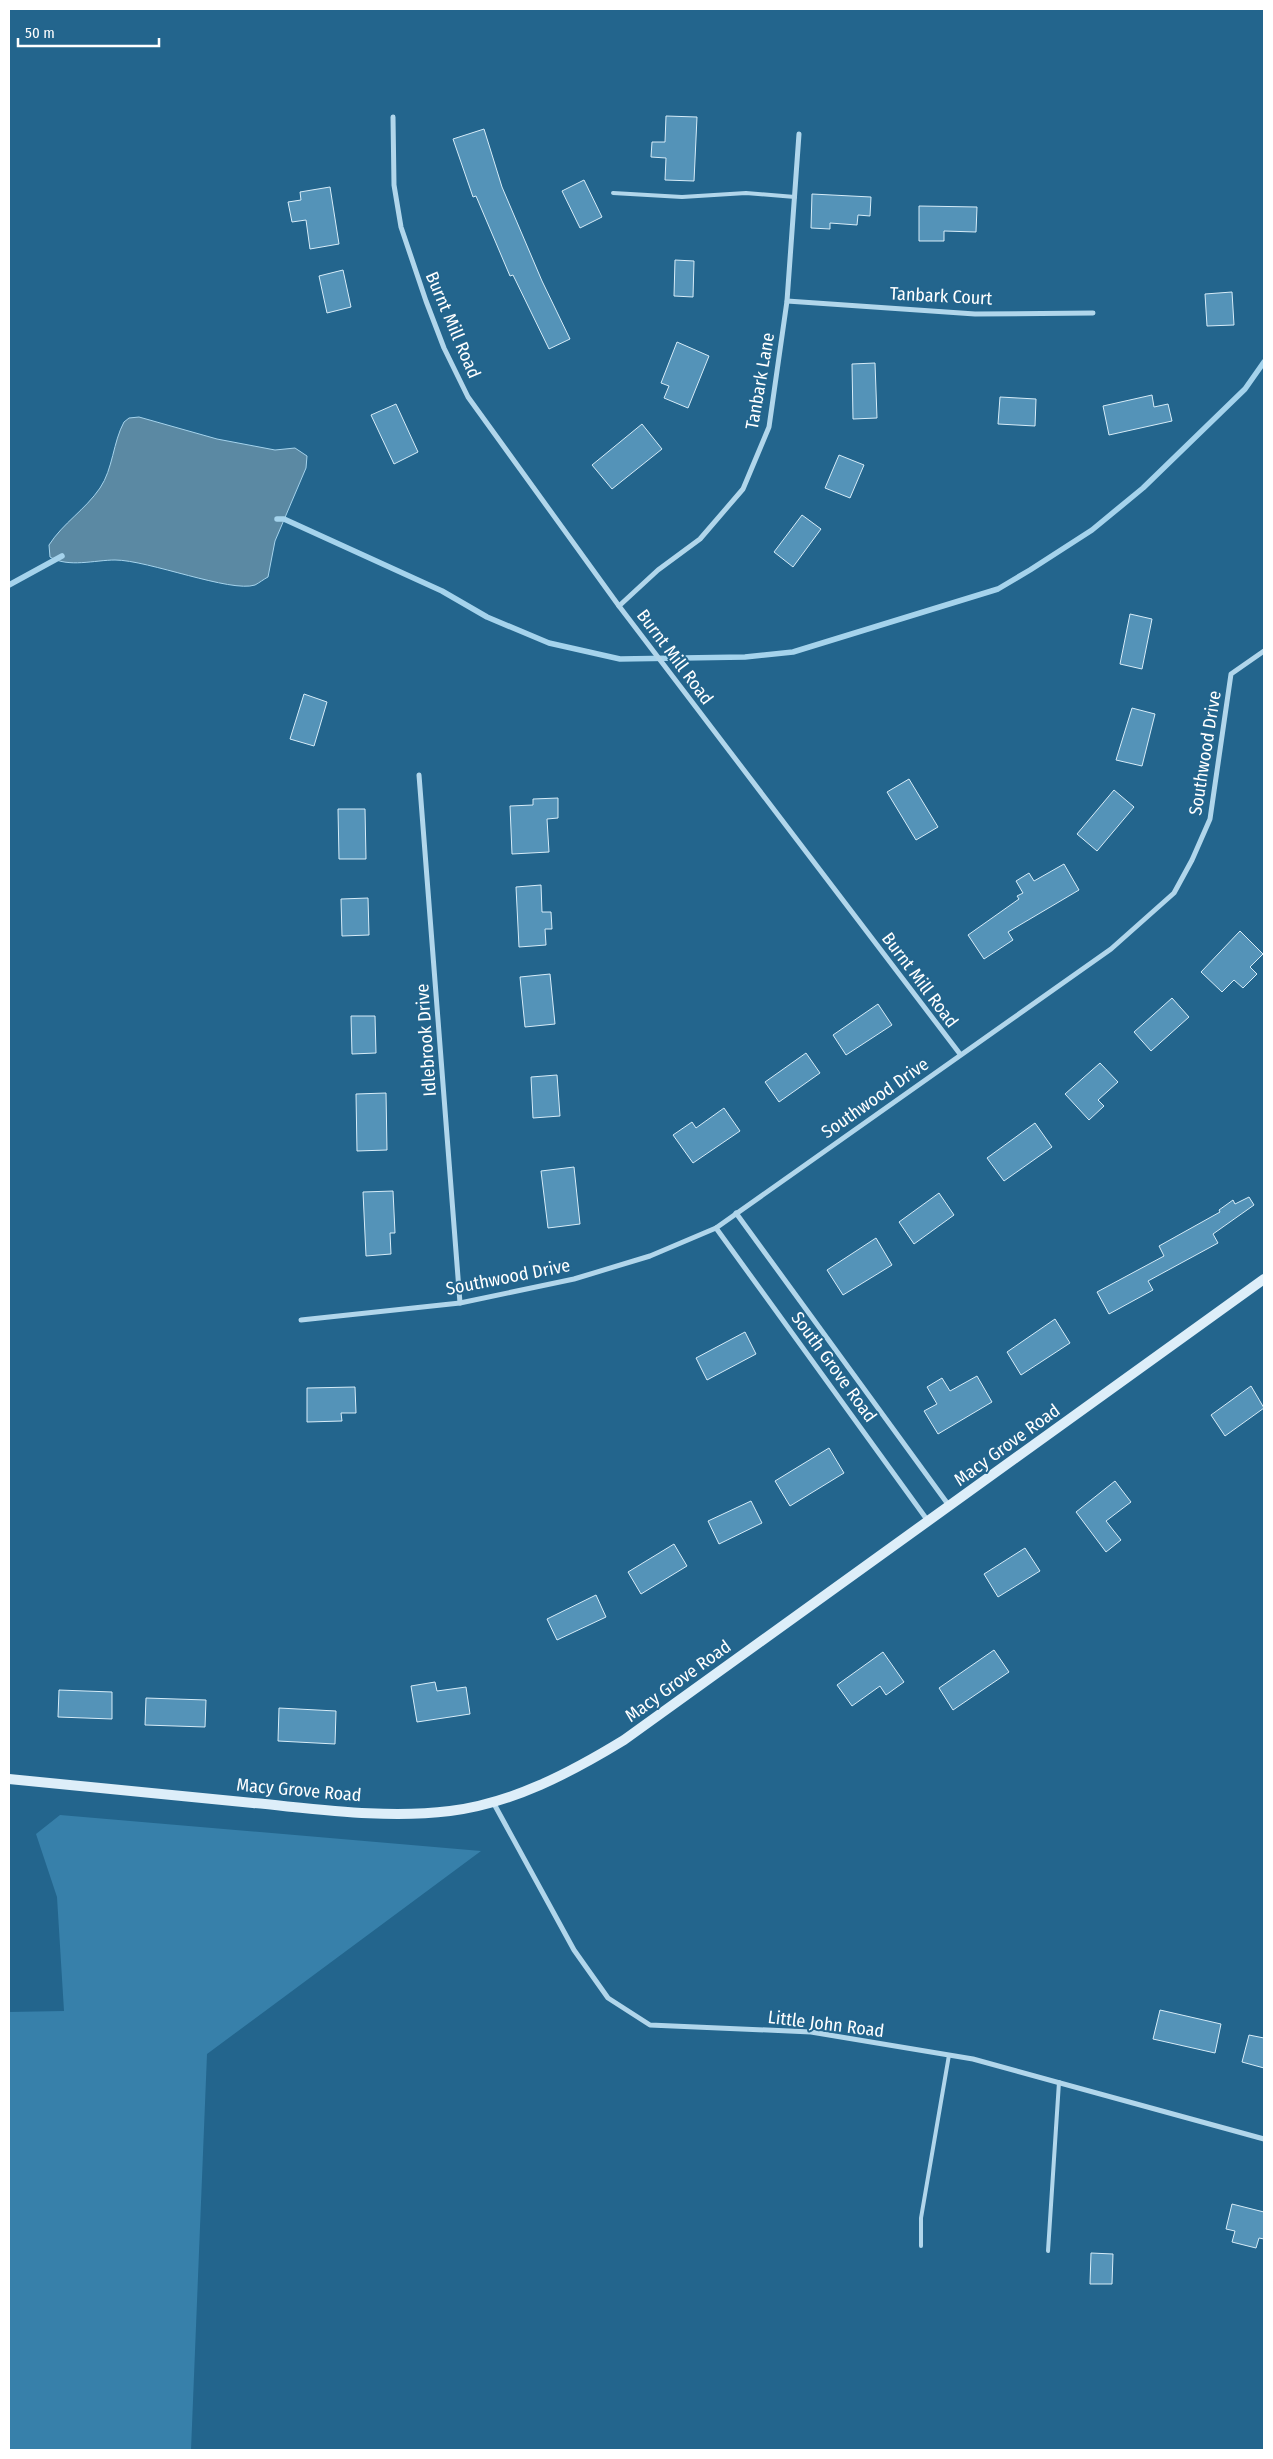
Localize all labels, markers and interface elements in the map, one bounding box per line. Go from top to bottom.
scale bar [18,15,159,47]
text: 50 m [25,24,55,42]
street label: Burnt Mill Road [421,268,485,382]
street label: Tanbark Court [889,282,993,310]
street label: Tanbark Lane [741,331,779,431]
street label: Burnt Mill Road [632,605,718,709]
street label: Southwood Drive [1184,689,1226,817]
street label: Burnt Mill Road [877,928,963,1032]
street label: Idlebrook Drive [411,983,441,1097]
street label: Southwood Drive [817,1053,933,1143]
street label: Southwood Drive [444,1254,572,1300]
street label: South Grove Road [787,1307,881,1427]
street label: Macy Grove Road [950,1399,1064,1491]
street label: Macy Grove Road [621,1635,735,1727]
street label: Macy Grove Road [236,1774,362,1806]
street label: Little John Road [767,2006,885,2042]

